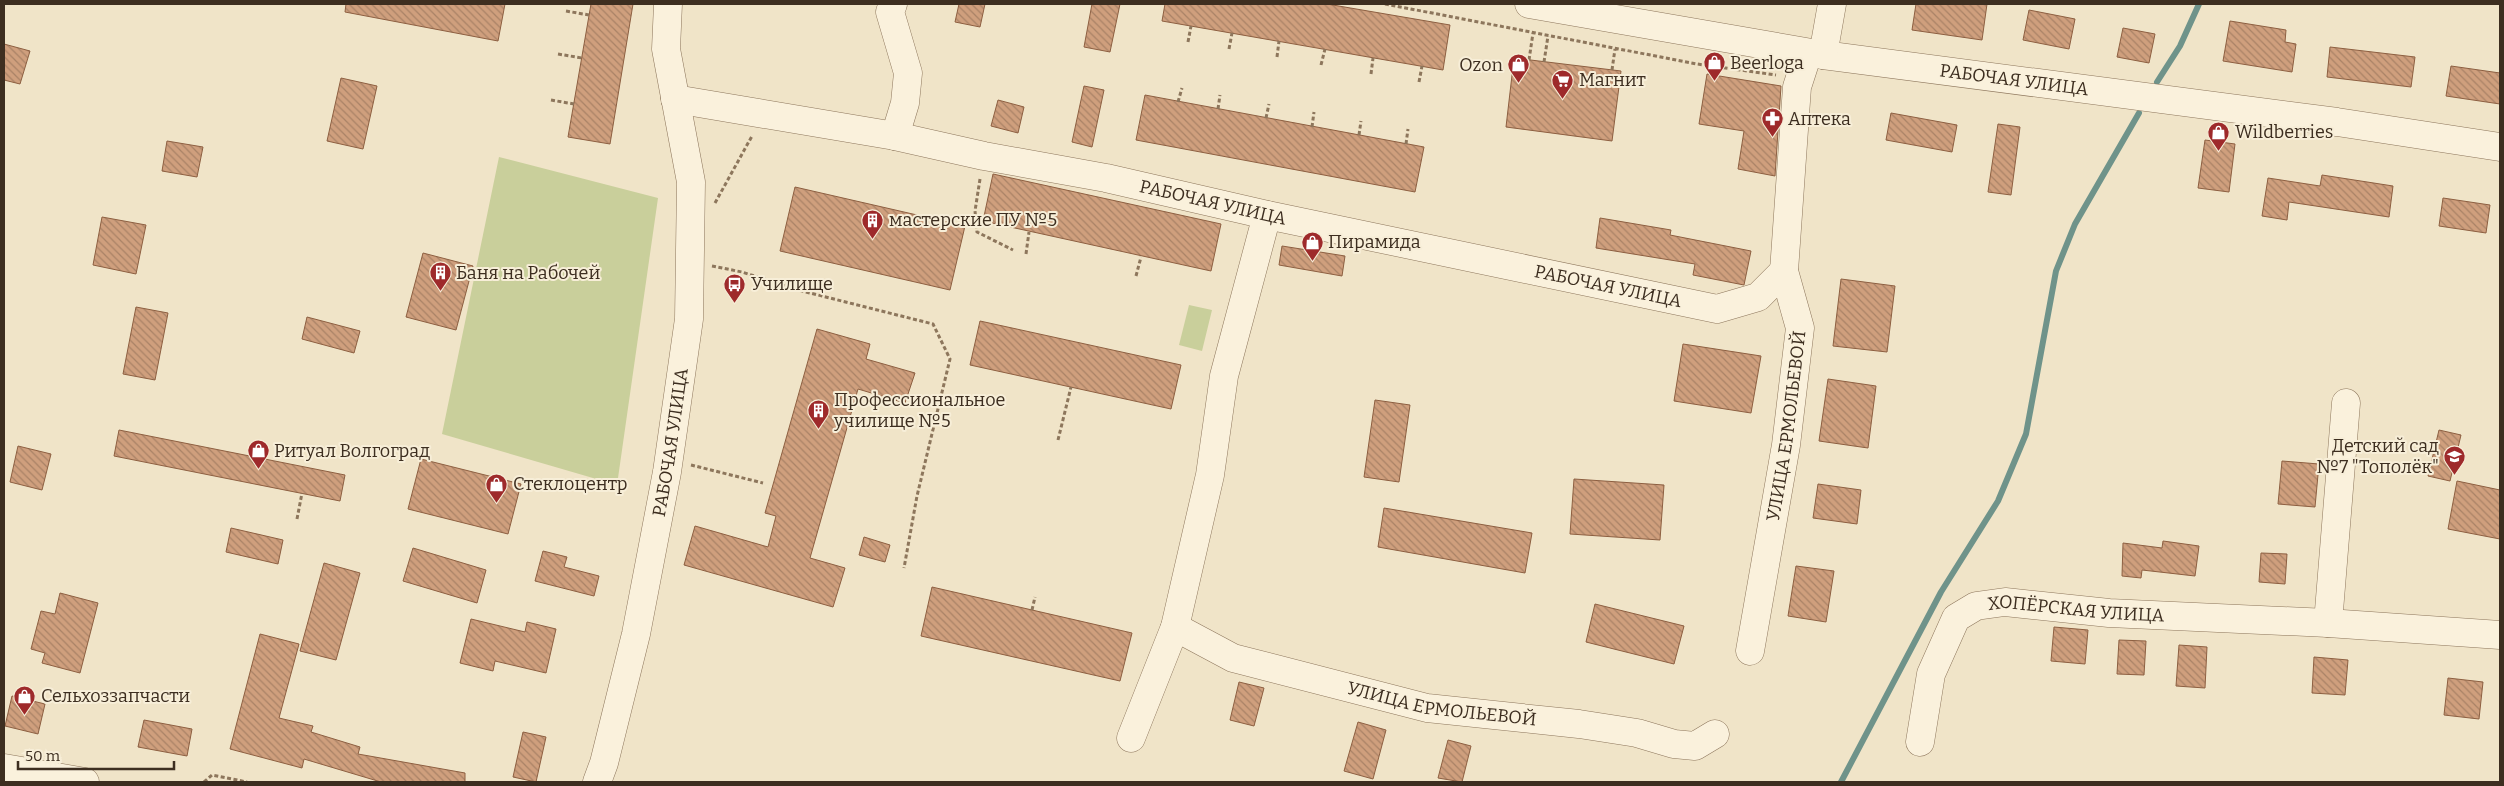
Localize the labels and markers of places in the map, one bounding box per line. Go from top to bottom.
shop icon: Beerloga [1702,51,1726,82]
place label: Beerloga [1730,52,1804,74]
shop icon: Ozon [1507,53,1531,84]
place label: Ozon [1459,54,1504,76]
supermarket icon: Магнит [1551,68,1575,99]
place label: Магнит [1579,69,1646,91]
pharmacy icon: Аптека [1760,107,1784,138]
place label: Аптека [1788,108,1851,130]
shop icon: Wildberries [2207,120,2231,151]
place label: Wildberries [2235,121,2333,143]
building icon: мастерские ПУ №5 [861,208,885,239]
place label: мастерские ПУ №5 [889,209,1057,231]
shop icon: Пирамида [1300,230,1324,261]
place label: Пирамида [1328,231,1421,253]
building icon: Баня на Рабочей [428,261,452,292]
place label: Баня на Рабочей [456,262,600,284]
bus stop icon: Училище [723,272,747,303]
place label: Училище [751,273,833,295]
place label: Профессиональное училище №5 [833,389,1005,432]
building icon: Профессиональное училище №5 [806,398,830,429]
place label: Детский сад №7 "Тополёк" [2317,435,2439,478]
shop icon: Ритуал Волгоград [246,439,270,470]
place label: Ритуал Волгоград [274,440,430,462]
school or university icon: Детский сад №7 "Тополёк" [2443,444,2467,475]
shop icon: Стеклоцентр [485,472,509,503]
place label: Стеклоцентр [513,473,627,495]
shop icon: Сельхоззапчасти [13,684,37,715]
place label: Сельхоззапчасти [41,685,190,707]

